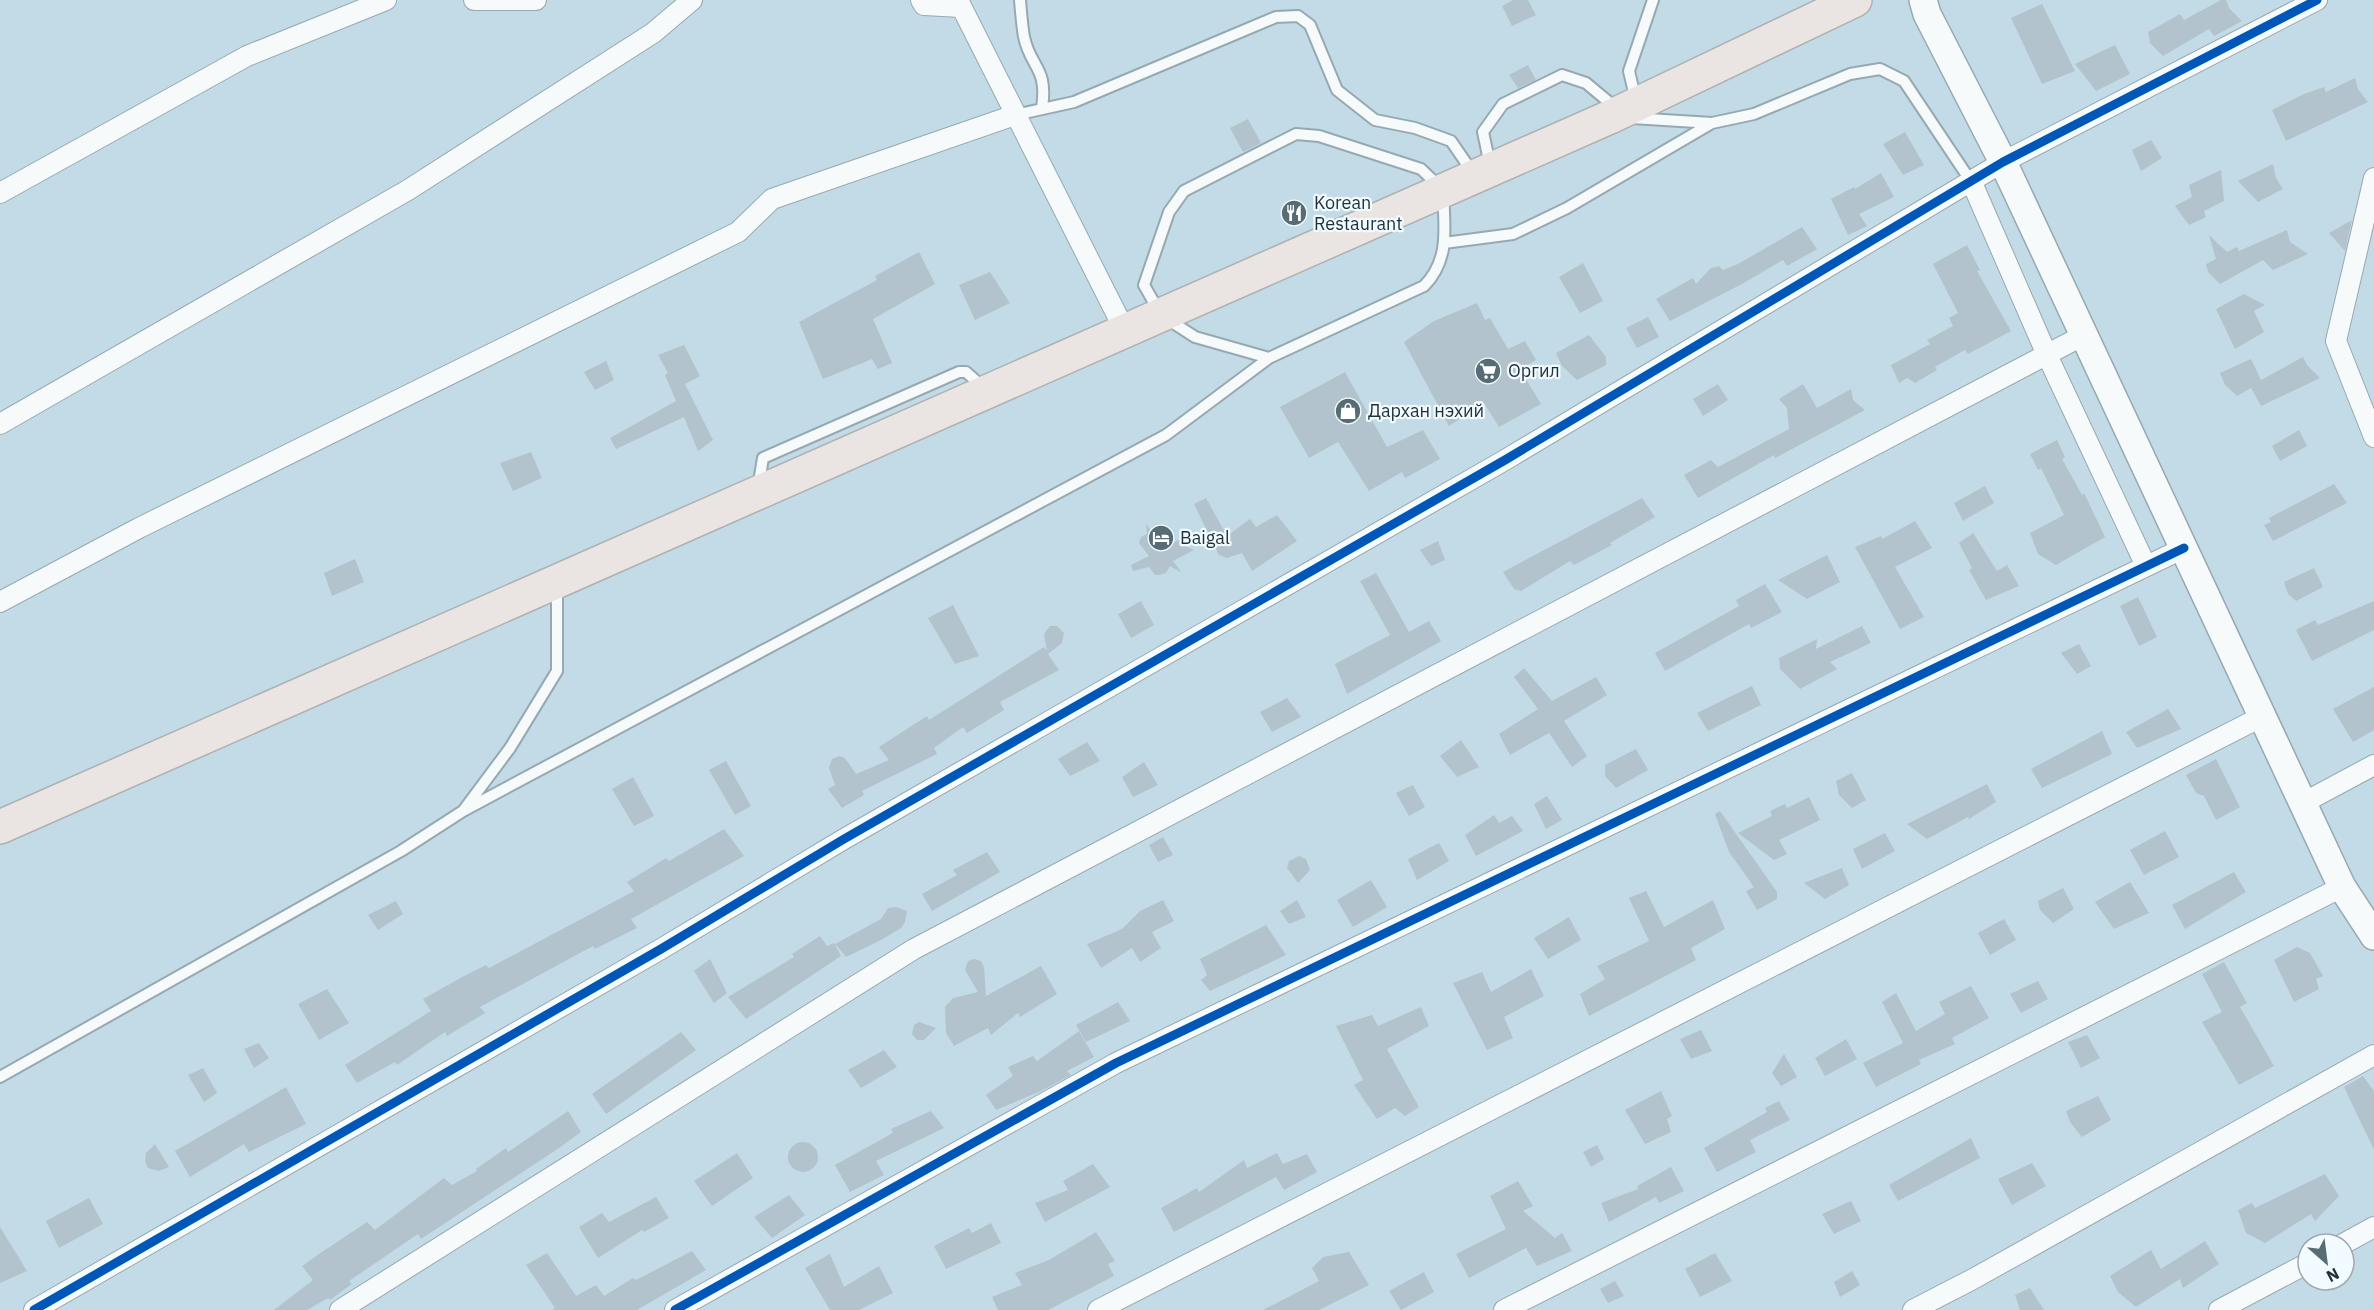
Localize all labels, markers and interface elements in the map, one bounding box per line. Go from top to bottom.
place label: Korean Restaurant [1314,191,1403,235]
restaurant icon: Korean Restaurant [1279,198,1309,228]
supermarket icon: Оргил [1473,356,1503,386]
place label: Оргил [1508,359,1560,382]
shop icon: Дархан нэхий [1333,396,1363,426]
place label: Дархан нэхий [1368,399,1484,422]
hotel icon: Baigal [1146,523,1176,553]
place label: Baigal [1180,526,1230,549]
north arrow [2296,1232,2356,1292]
text: N [2323,1264,2343,1287]

